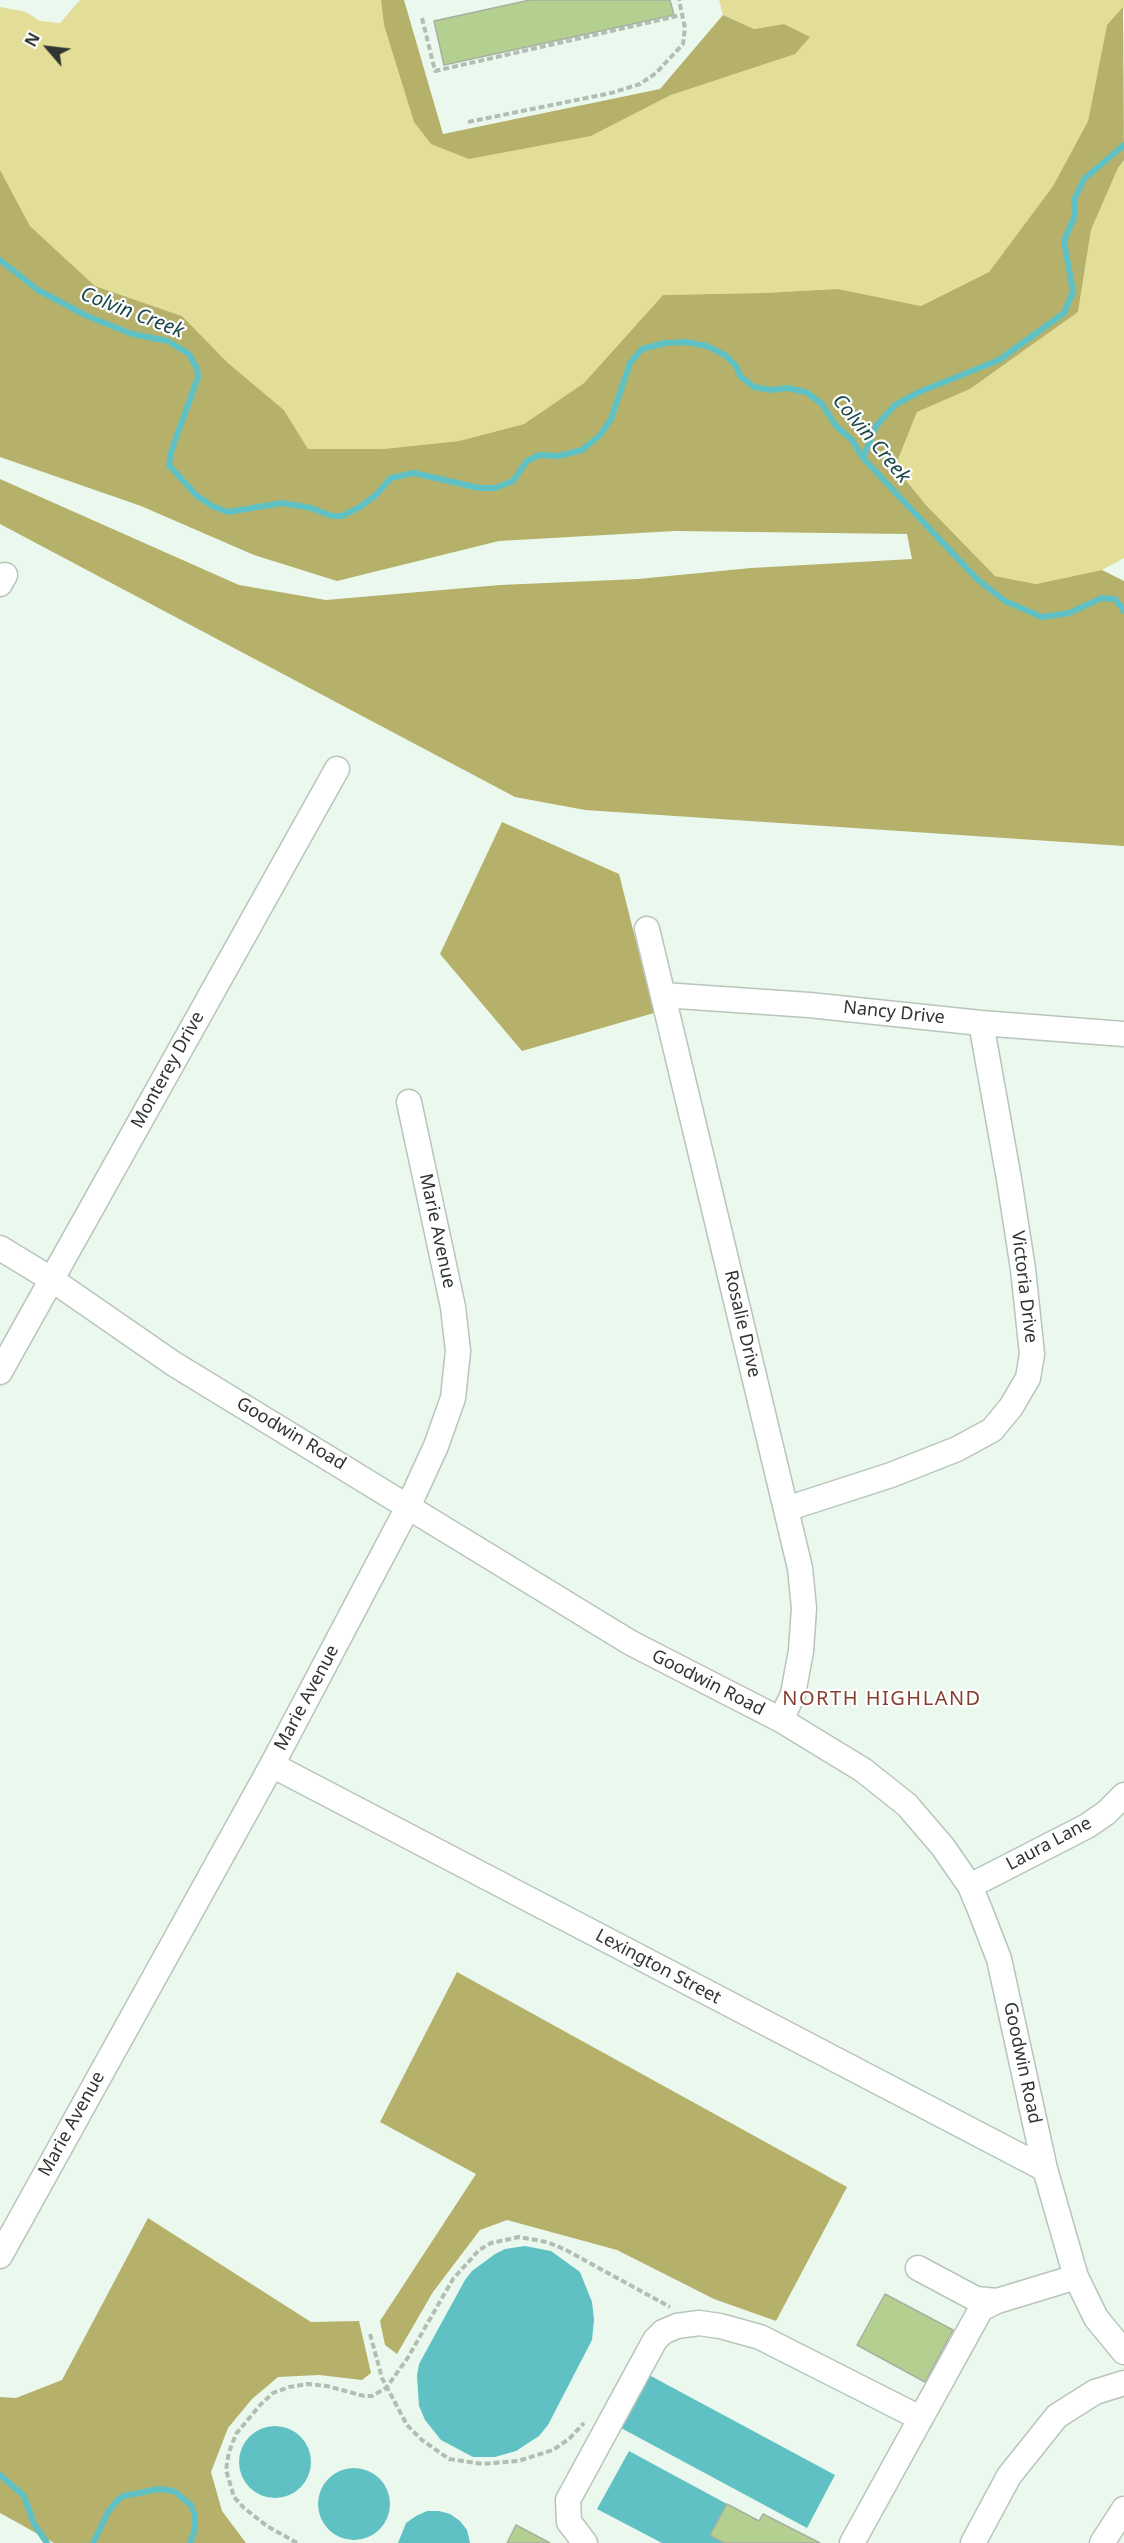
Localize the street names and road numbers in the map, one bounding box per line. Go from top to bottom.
street label: Nancy Drive [842,997,946,1029]
street label: Monterey Drive [127,1008,209,1132]
street label: Marie Avenue [414,1172,460,1290]
street label: Victoria Drive [1006,1230,1042,1344]
street label: Rosalie Drive [719,1268,765,1380]
street label: Goodwin Road [232,1393,350,1475]
street label: Marie Avenue [270,1641,344,1755]
street label: Goodwin Road [648,1645,768,1721]
street label: Laura Lane [1003,1813,1095,1875]
street label: Lexington Street [592,1925,724,2009]
street label: Goodwin Road [999,2000,1045,2126]
street label: Marie Avenue [34,2068,110,2180]

